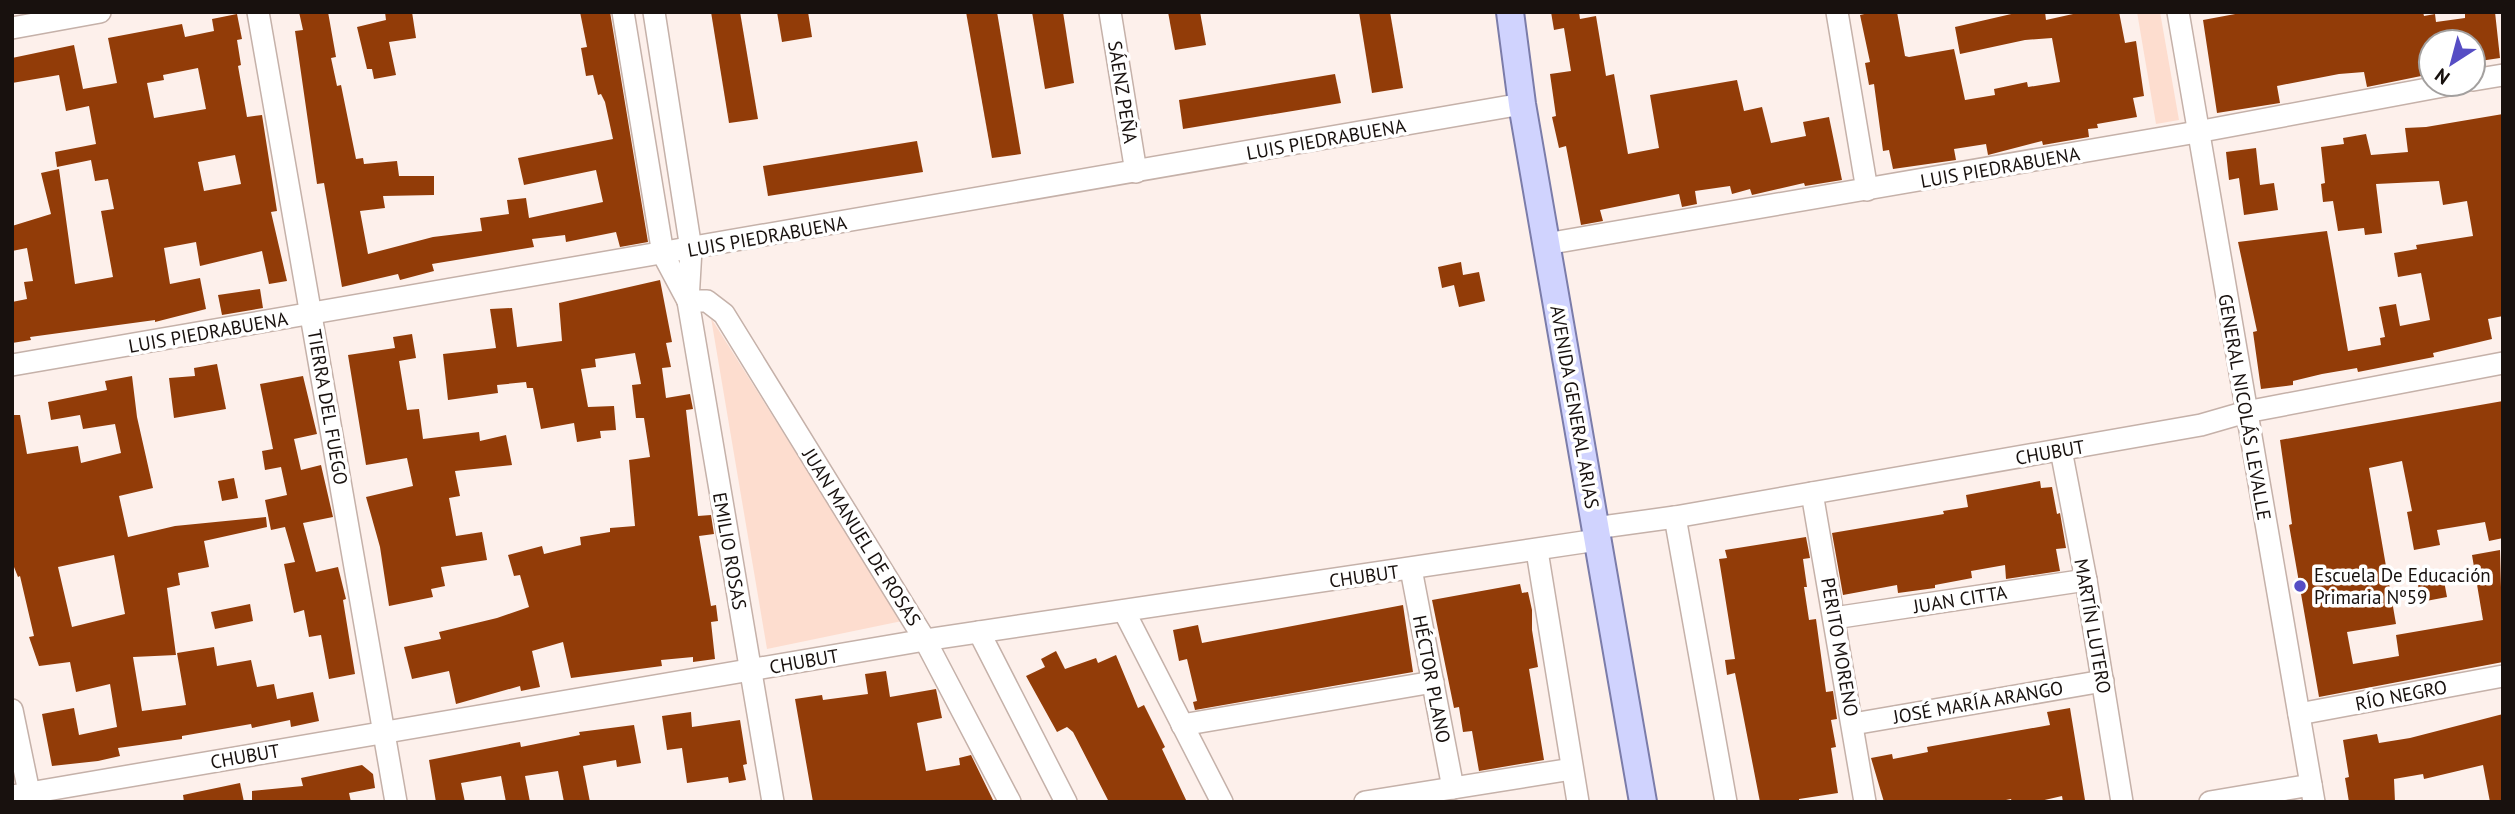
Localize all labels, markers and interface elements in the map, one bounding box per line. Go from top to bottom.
north arrow [2417,28,2487,98]
street label: SÁENZ PEÑA [1103,39,1143,145]
text: N [2430,63,2454,90]
street label: LUIS PIEDRABUENA [1245,113,1407,165]
street label: LUIS PIEDRABUENA [1919,141,2081,193]
street label: LUIS PIEDRABUENA [686,210,848,262]
street label: GENERAL NICOLÁS LEVALLE [2213,292,2277,522]
street label: AVENIDA GENERAL ARIAS [1545,303,1605,511]
street label: LUIS PIEDRABUENA [127,306,289,358]
street label: TIERRA DEL FUEGO [303,327,353,487]
street label: CHUBUT [2013,434,2087,470]
street label: JUAN MANUEL DE ROSAS [797,443,926,630]
street label: EMILIO ROSAS [708,490,752,612]
street label: MARTÍN LUTERO [2069,557,2117,695]
street label: CHUBUT [1328,559,1401,593]
place label: Escuela De Educación Primaria Nº59 [2314,563,2491,609]
street label: PERITO MORENO [1816,576,1864,718]
marker: Escuela De Educación Primaria Nº59 [2292,578,2308,594]
street label: JUAN CITTA [1910,580,2009,618]
street label: HÉCTOR PLANO [1408,613,1456,745]
street label: CHUBUT [767,643,841,679]
street label: RÍO NEGRO [2353,674,2449,716]
street label: JOSÉ MARÍA ARANGO [1890,675,2065,729]
street label: CHUBUT [208,738,282,774]

